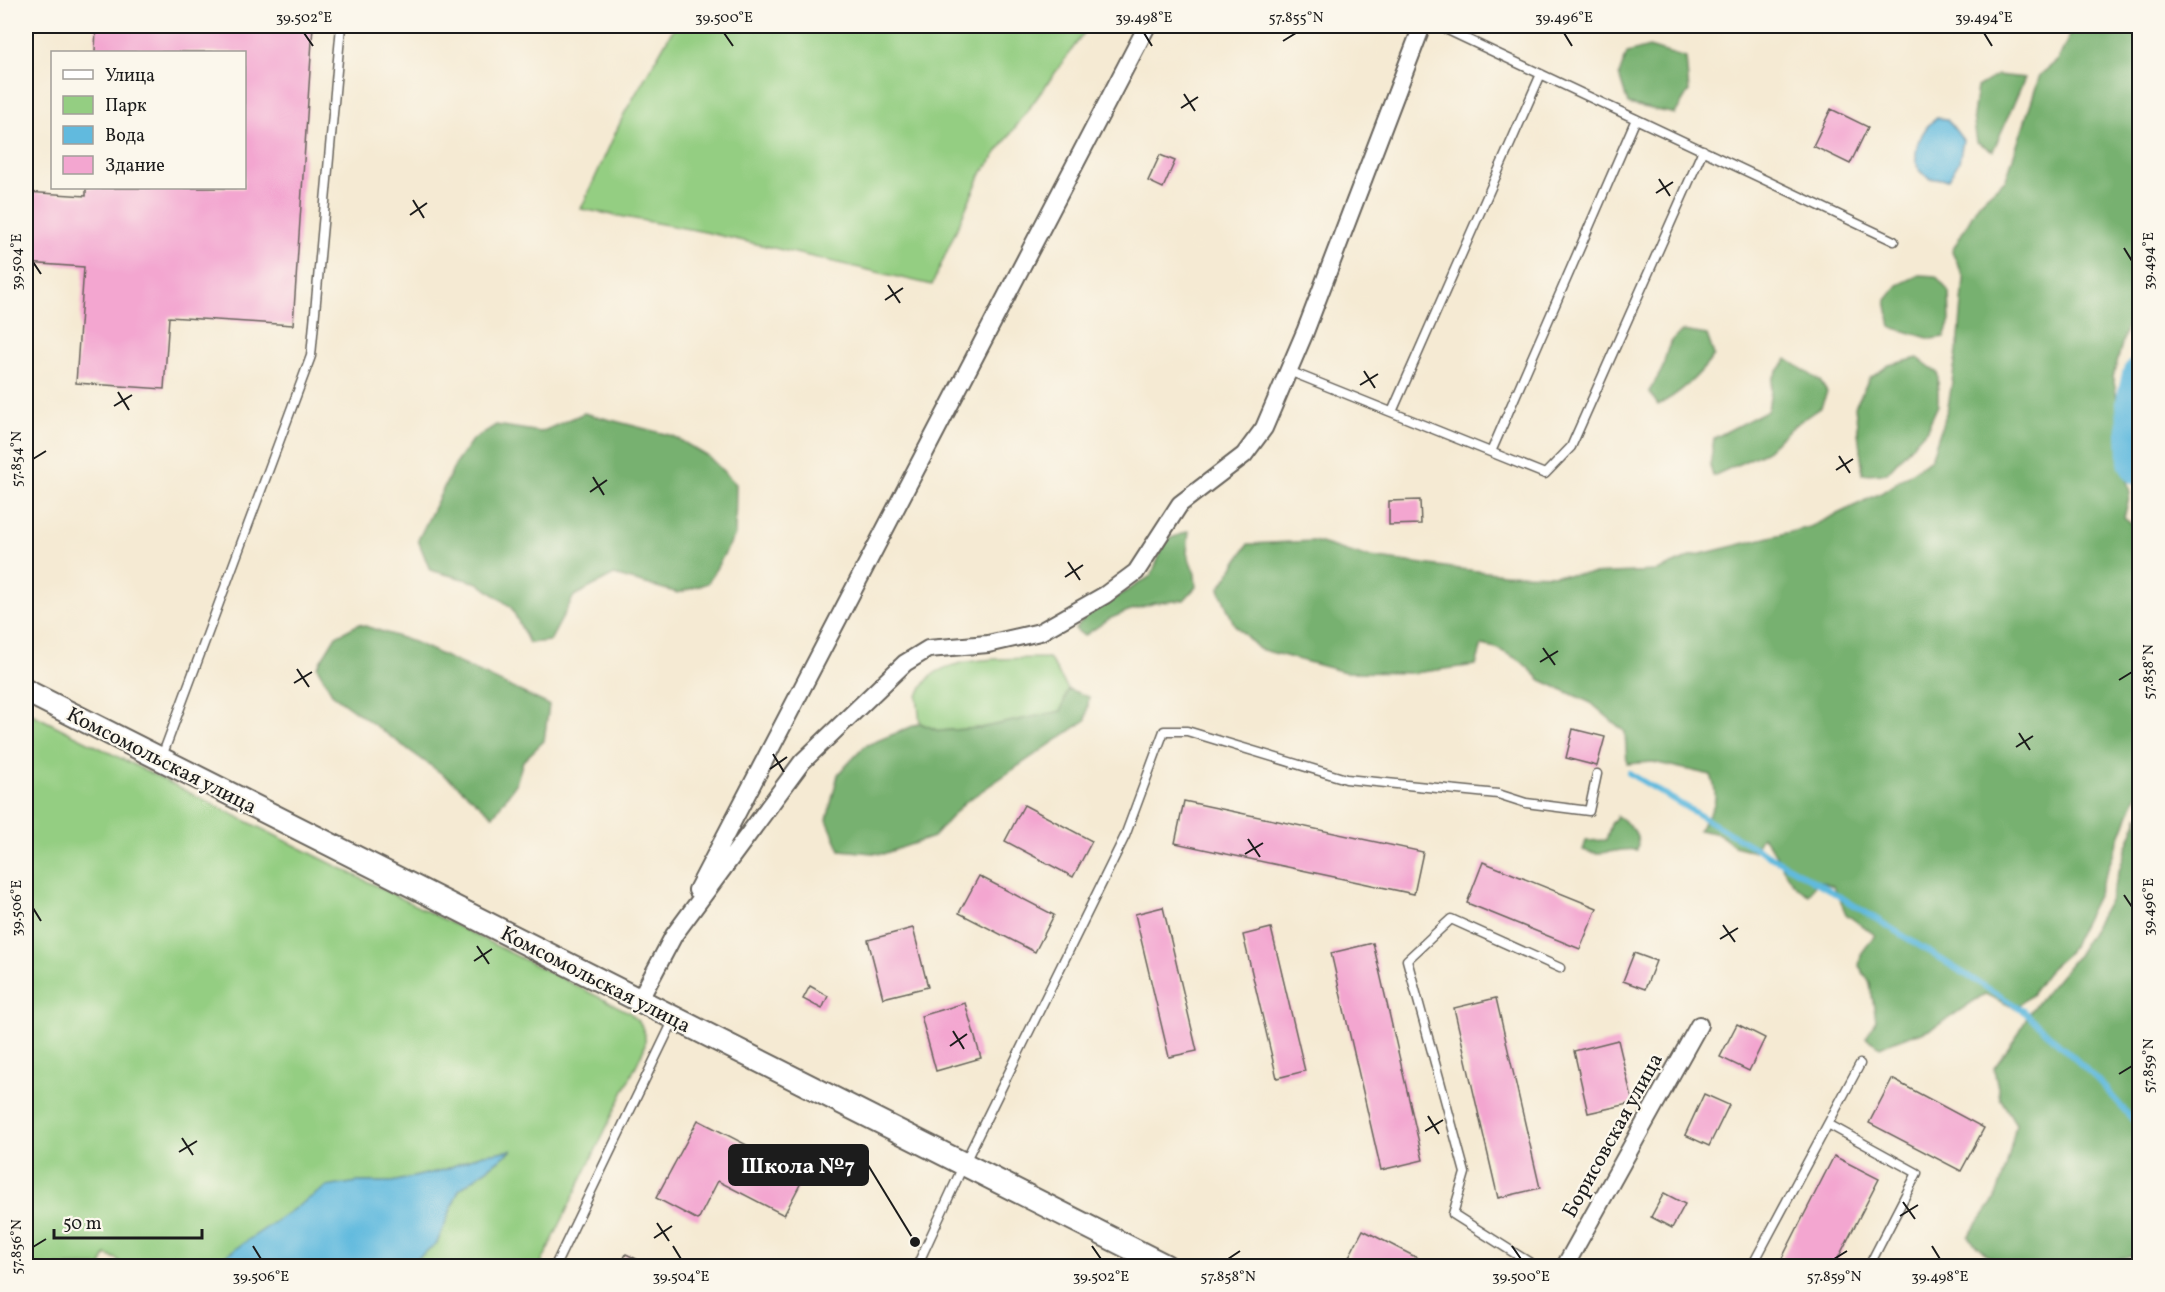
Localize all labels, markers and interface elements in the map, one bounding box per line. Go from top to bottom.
text: 39.502°E [276,8,332,29]
text: 39.500°E [695,8,753,29]
text: 39.498°E [1115,8,1173,29]
text: 57.855°N [1268,8,1324,29]
text: 39.496°E [1535,8,1593,29]
text: 39.494°E [1955,8,2013,29]
legend [51,51,246,189]
text: Улица [105,64,155,89]
text: Парк [105,94,147,119]
text: Вода [105,124,145,149]
text: Здание [105,154,165,179]
text: 39.494°E [2139,232,2160,290]
text: 39.504°E [7,233,28,291]
text: 57.854°N [7,431,28,487]
text: 57.858°N [2139,644,2160,700]
street label: Комсомольская улица [61,701,262,822]
text: 39.496°E [2139,878,2160,936]
text: 39.506°E [7,880,28,936]
street label: Комсомольская улица [495,920,696,1041]
text: 57.859°N [2139,1038,2160,1094]
street label: Борисовская улица [1556,1048,1671,1223]
callout: Школа №7 [729,1145,868,1185]
text: Школа №7 [741,1152,855,1183]
scale bar [54,1202,202,1240]
text: 50 m [63,1212,102,1237]
text: 57.856°N [7,1219,28,1275]
text: 39.506°E [233,1267,289,1288]
text: 39.504°E [652,1267,710,1288]
text: 39.502°E [1073,1267,1129,1288]
text: 57.858°N [1200,1267,1256,1288]
text: 39.500°E [1492,1267,1550,1288]
text: 57.859°N [1806,1267,1862,1288]
text: 39.498°E [1911,1267,1969,1288]

